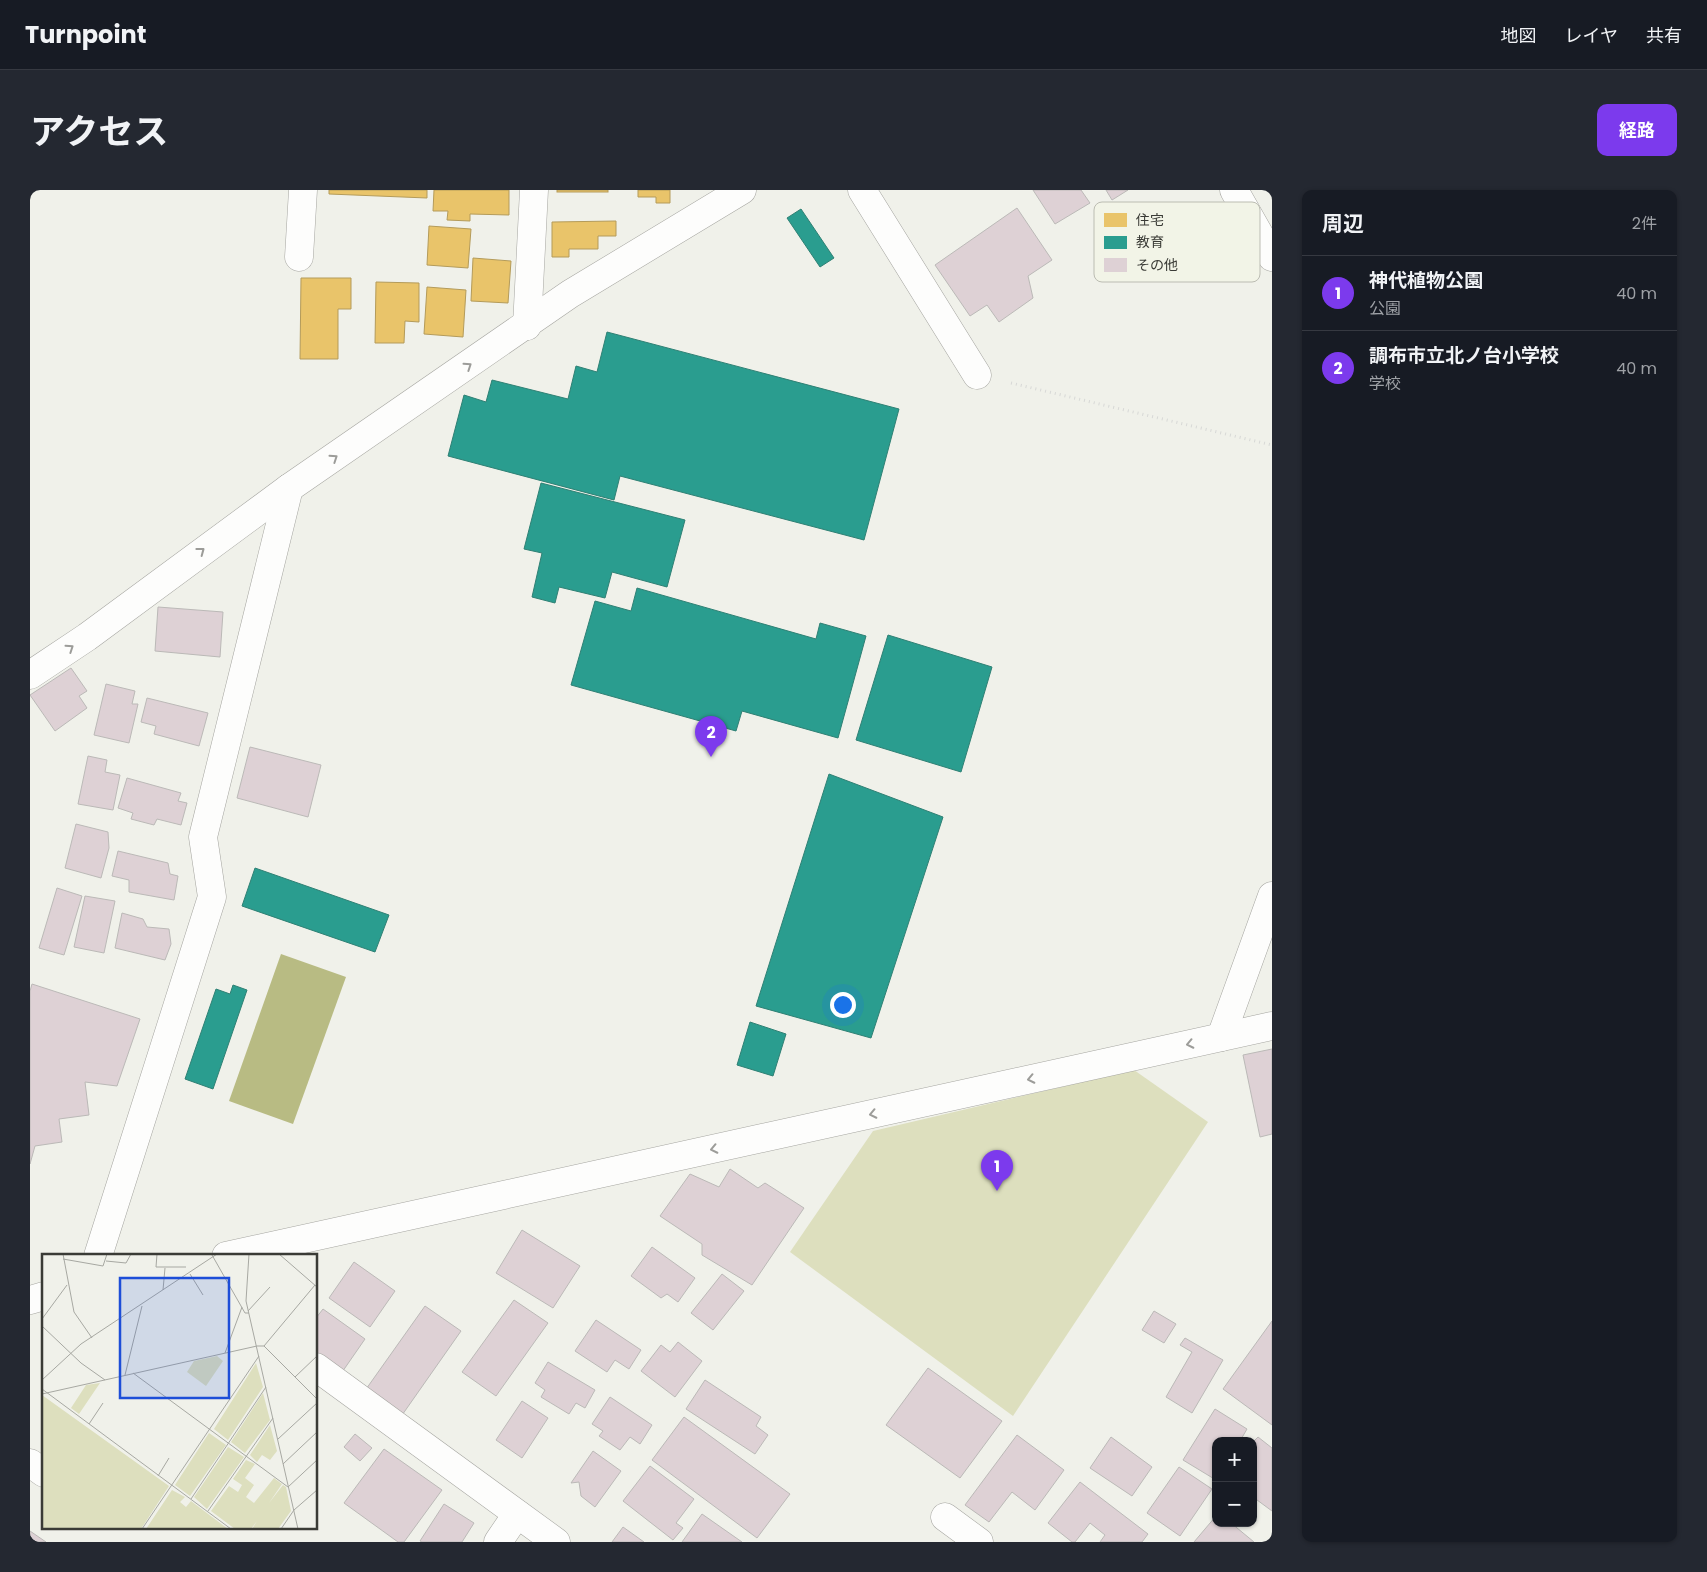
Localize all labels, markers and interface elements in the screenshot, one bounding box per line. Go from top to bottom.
text: Turnpoint [25,18,146,51]
text: 地図 [1501,23,1537,48]
text: レイヤ [1565,23,1618,48]
text: 共有 [1646,23,1682,48]
button: 経路 [1597,104,1677,156]
text: アクセス [30,107,168,156]
legend [1094,202,1260,282]
text: 周辺 [1322,209,1364,238]
text: 住宅 [1136,210,1164,230]
text: 2件 [1632,212,1657,235]
text: 教育 [1136,232,1164,252]
text: その他 [1136,255,1178,275]
text: 神代植物公園 [1369,267,1483,294]
text: 1 [1335,282,1341,305]
text: 40 m [1616,282,1657,305]
text: 公園 [1369,297,1401,320]
text: 調布市立北ノ台小学校 [1369,342,1559,369]
text: 2 [1333,357,1343,380]
text: 40 m [1616,357,1657,380]
one-way arrow [462,363,472,372]
text: 学校 [1369,372,1401,395]
one-way arrow [328,455,337,464]
one-way arrow [195,549,204,557]
one-way arrow [64,645,74,654]
pin: 2 [695,716,727,757]
your location [830,992,856,1018]
one-way arrow [1186,1038,1195,1049]
one-way arrow [1027,1073,1036,1084]
one-way arrow [868,1108,877,1119]
one-way arrow [710,1143,719,1153]
pin: 1 [981,1150,1013,1191]
inset map [42,1254,318,1530]
map controls [1212,1437,1257,1527]
button: + [1212,1437,1257,1482]
button: − [1212,1482,1257,1527]

